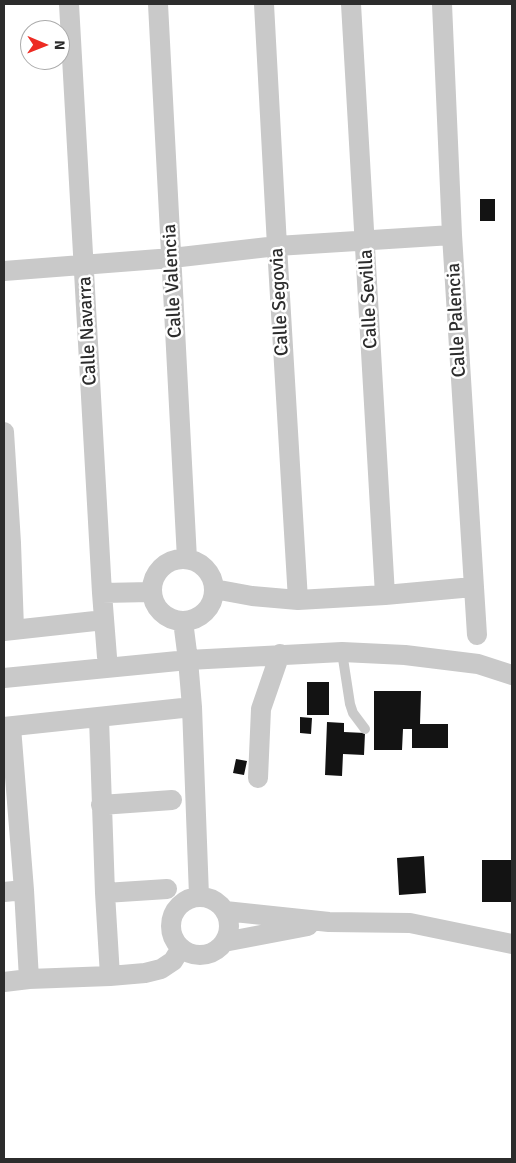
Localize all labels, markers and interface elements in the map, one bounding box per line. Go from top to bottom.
north arrow [20,20,70,70]
text: N [51,40,68,50]
street label: Calle Valencia [159,223,187,339]
street label: Calle Segovia [266,247,294,357]
street label: Calle Sevilla [355,249,383,349]
street label: Calle Palencia [443,262,471,378]
street label: Calle Navarra [74,276,102,386]

